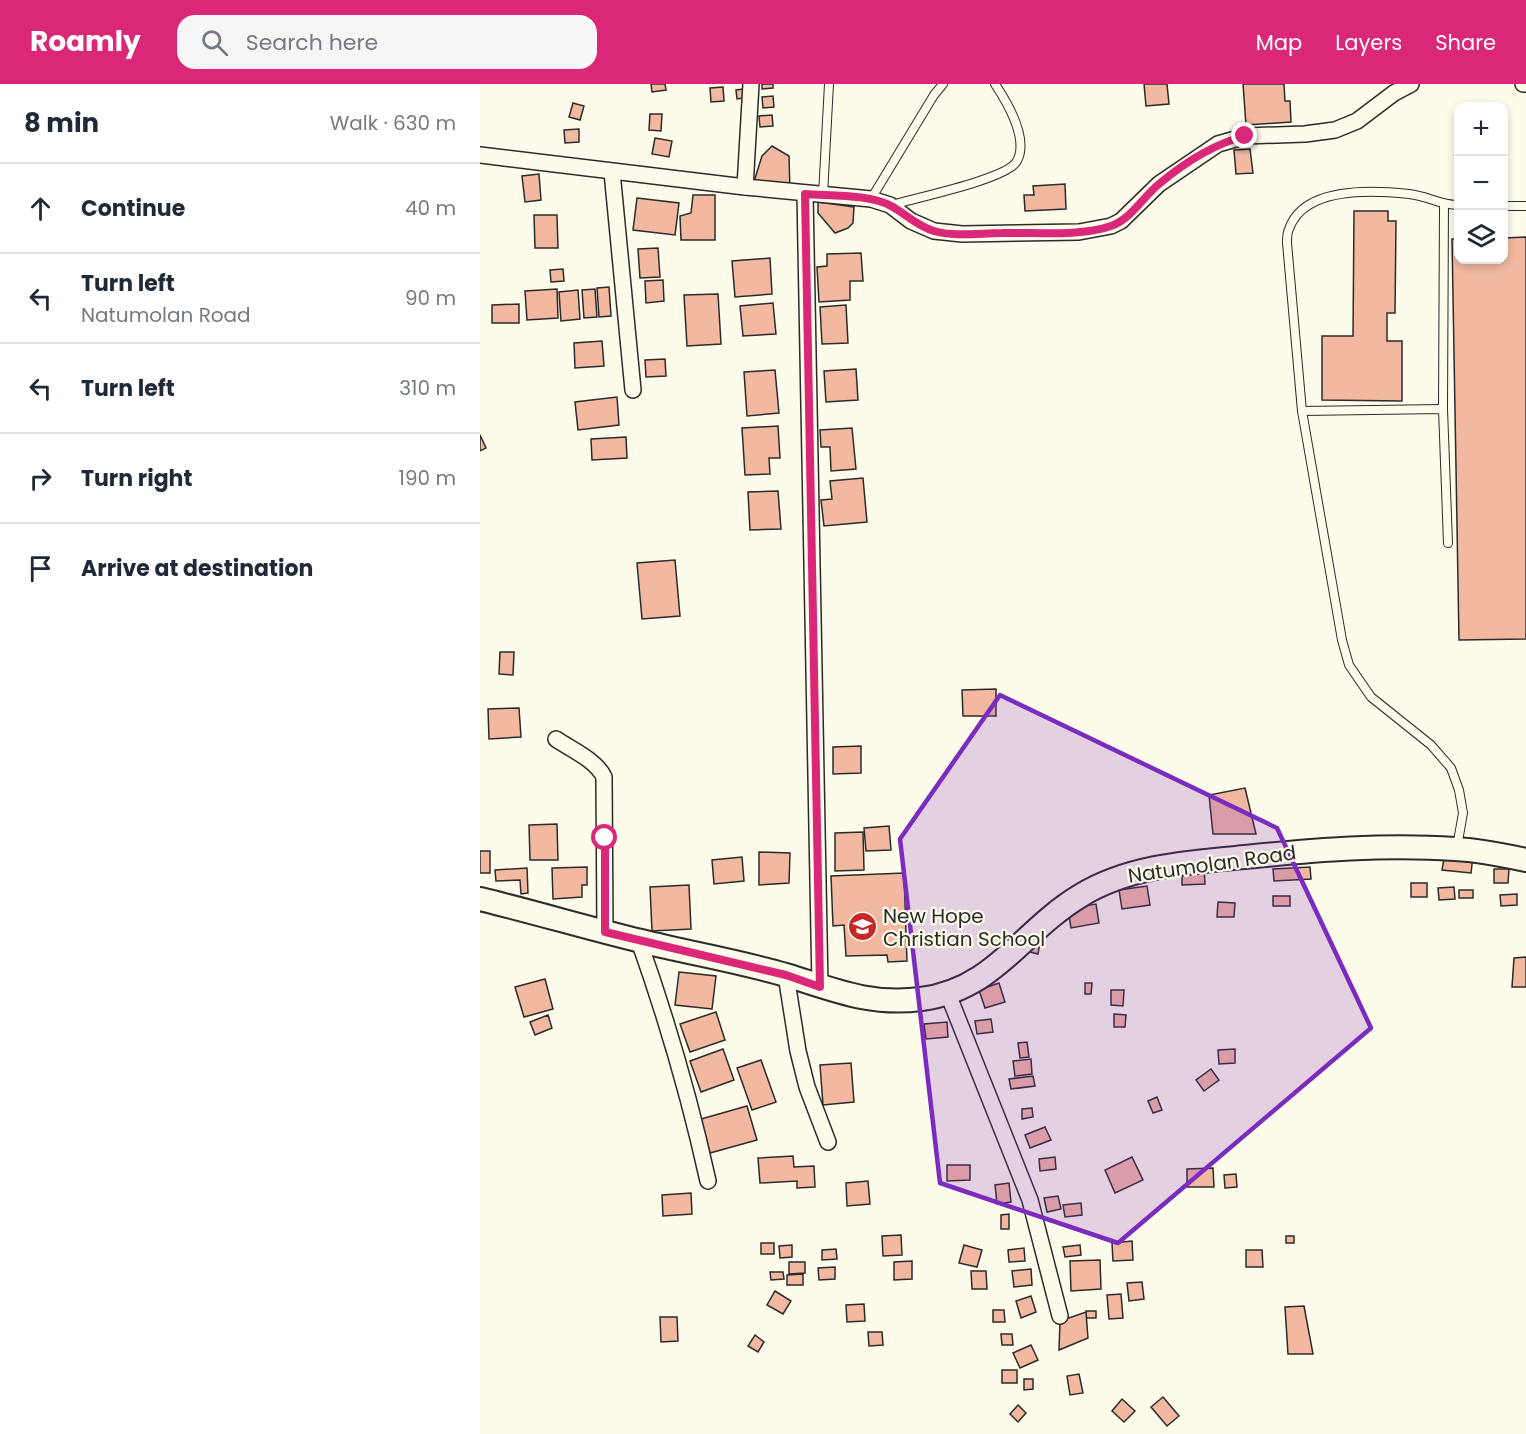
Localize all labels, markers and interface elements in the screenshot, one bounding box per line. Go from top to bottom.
search box [177,15,597,69]
text: Roamly [30,22,141,61]
icon: search [198,26,231,59]
text: Search here [246,27,378,58]
text: Map [1256,28,1302,57]
text: Layers [1335,28,1402,57]
text: Share [1435,28,1496,57]
map controls [1454,102,1508,264]
button: + [1454,102,1508,156]
text: 8 min [24,105,99,141]
text: Walk · 630 m [330,109,456,137]
route end [1231,122,1257,148]
button: − [1454,156,1508,210]
icon: ahead [24,192,57,225]
text: Continue [81,193,185,224]
text: 40 m [405,194,456,222]
button: layers [1454,210,1508,264]
text: Turn left [81,268,175,299]
icon: left [24,282,57,315]
text: 90 m [405,284,456,312]
text: Natumolan Road [81,301,251,329]
icon: left [24,372,57,405]
text: Turn left [81,373,175,404]
text: 310 m [399,374,456,402]
icon: right [24,462,57,495]
text: Turn right [81,463,192,494]
text: 190 m [399,464,456,492]
icon: arrive [24,552,57,585]
text: Arrive at destination [81,553,313,584]
route start [591,824,617,850]
street label: Natumolan Road [1126,838,1298,890]
place label: New Hope Christian School [883,902,1045,953]
school or university icon: New Hope Christian School [846,911,878,943]

